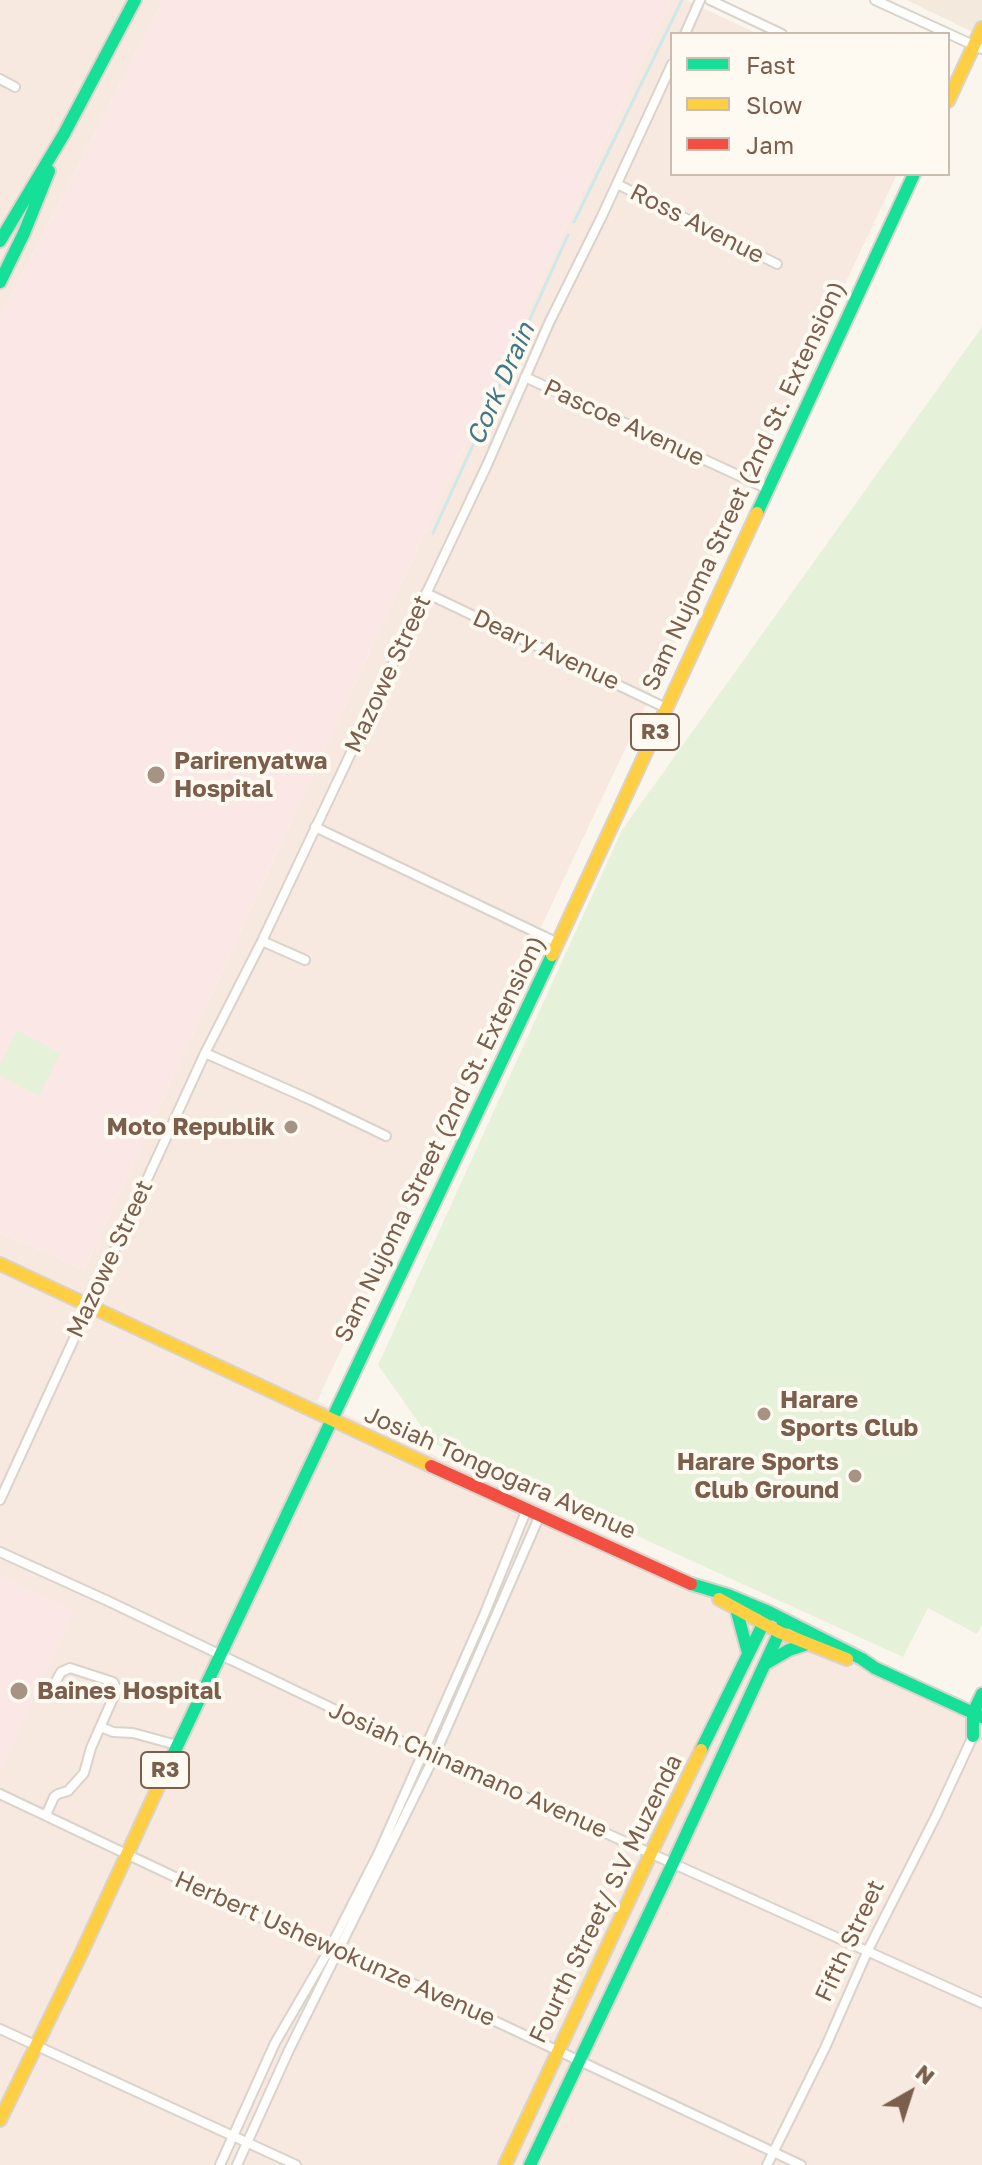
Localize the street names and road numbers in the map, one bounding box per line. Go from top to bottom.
street label: Ross Avenue [625,178,769,270]
street label: Sam Nujoma Street (2nd St. Extension) [636,277,852,695]
street label: Pascoe Avenue [539,373,709,473]
street label: Mazowe Street [339,591,437,757]
street label: Deary Avenue [468,603,624,697]
road number: R3 [631,714,679,750]
street label: Sam Nujoma Street (2nd St. Extension) [329,931,551,1347]
street label: Mazowe Street [61,1176,159,1342]
street label: Josiah Tongogara Avenue [360,1400,640,1546]
street label: Josiah Chinamano Avenue [324,1695,612,1845]
street label: Fourth Street/ S.V Muzenda [523,1750,689,2048]
road number: R3 [141,1752,189,1788]
street label: Herbert Ushewokunze Avenue [170,1865,500,2033]
street label: Fifth Street [809,1876,891,2006]

